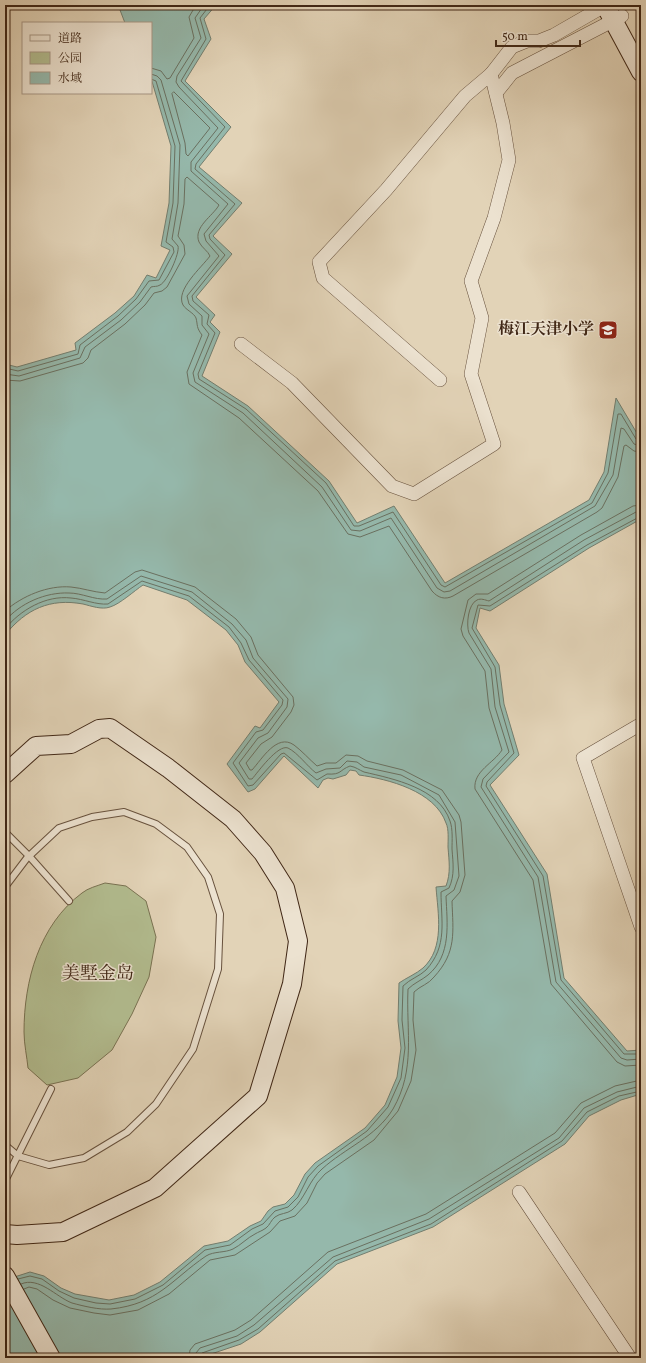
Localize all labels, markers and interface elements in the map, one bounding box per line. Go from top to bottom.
legend [22,22,152,94]
scale bar [496,22,580,48]
text: 50 m [502,29,528,45]
text: 道路 [58,31,82,47]
text: 公园 [58,51,82,67]
text: 水域 [58,71,82,87]
place label: 梅江天津小学 [498,319,594,341]
school or university icon: 梅江天津小学 [597,319,619,341]
district label: 美墅金岛 [62,962,134,987]

